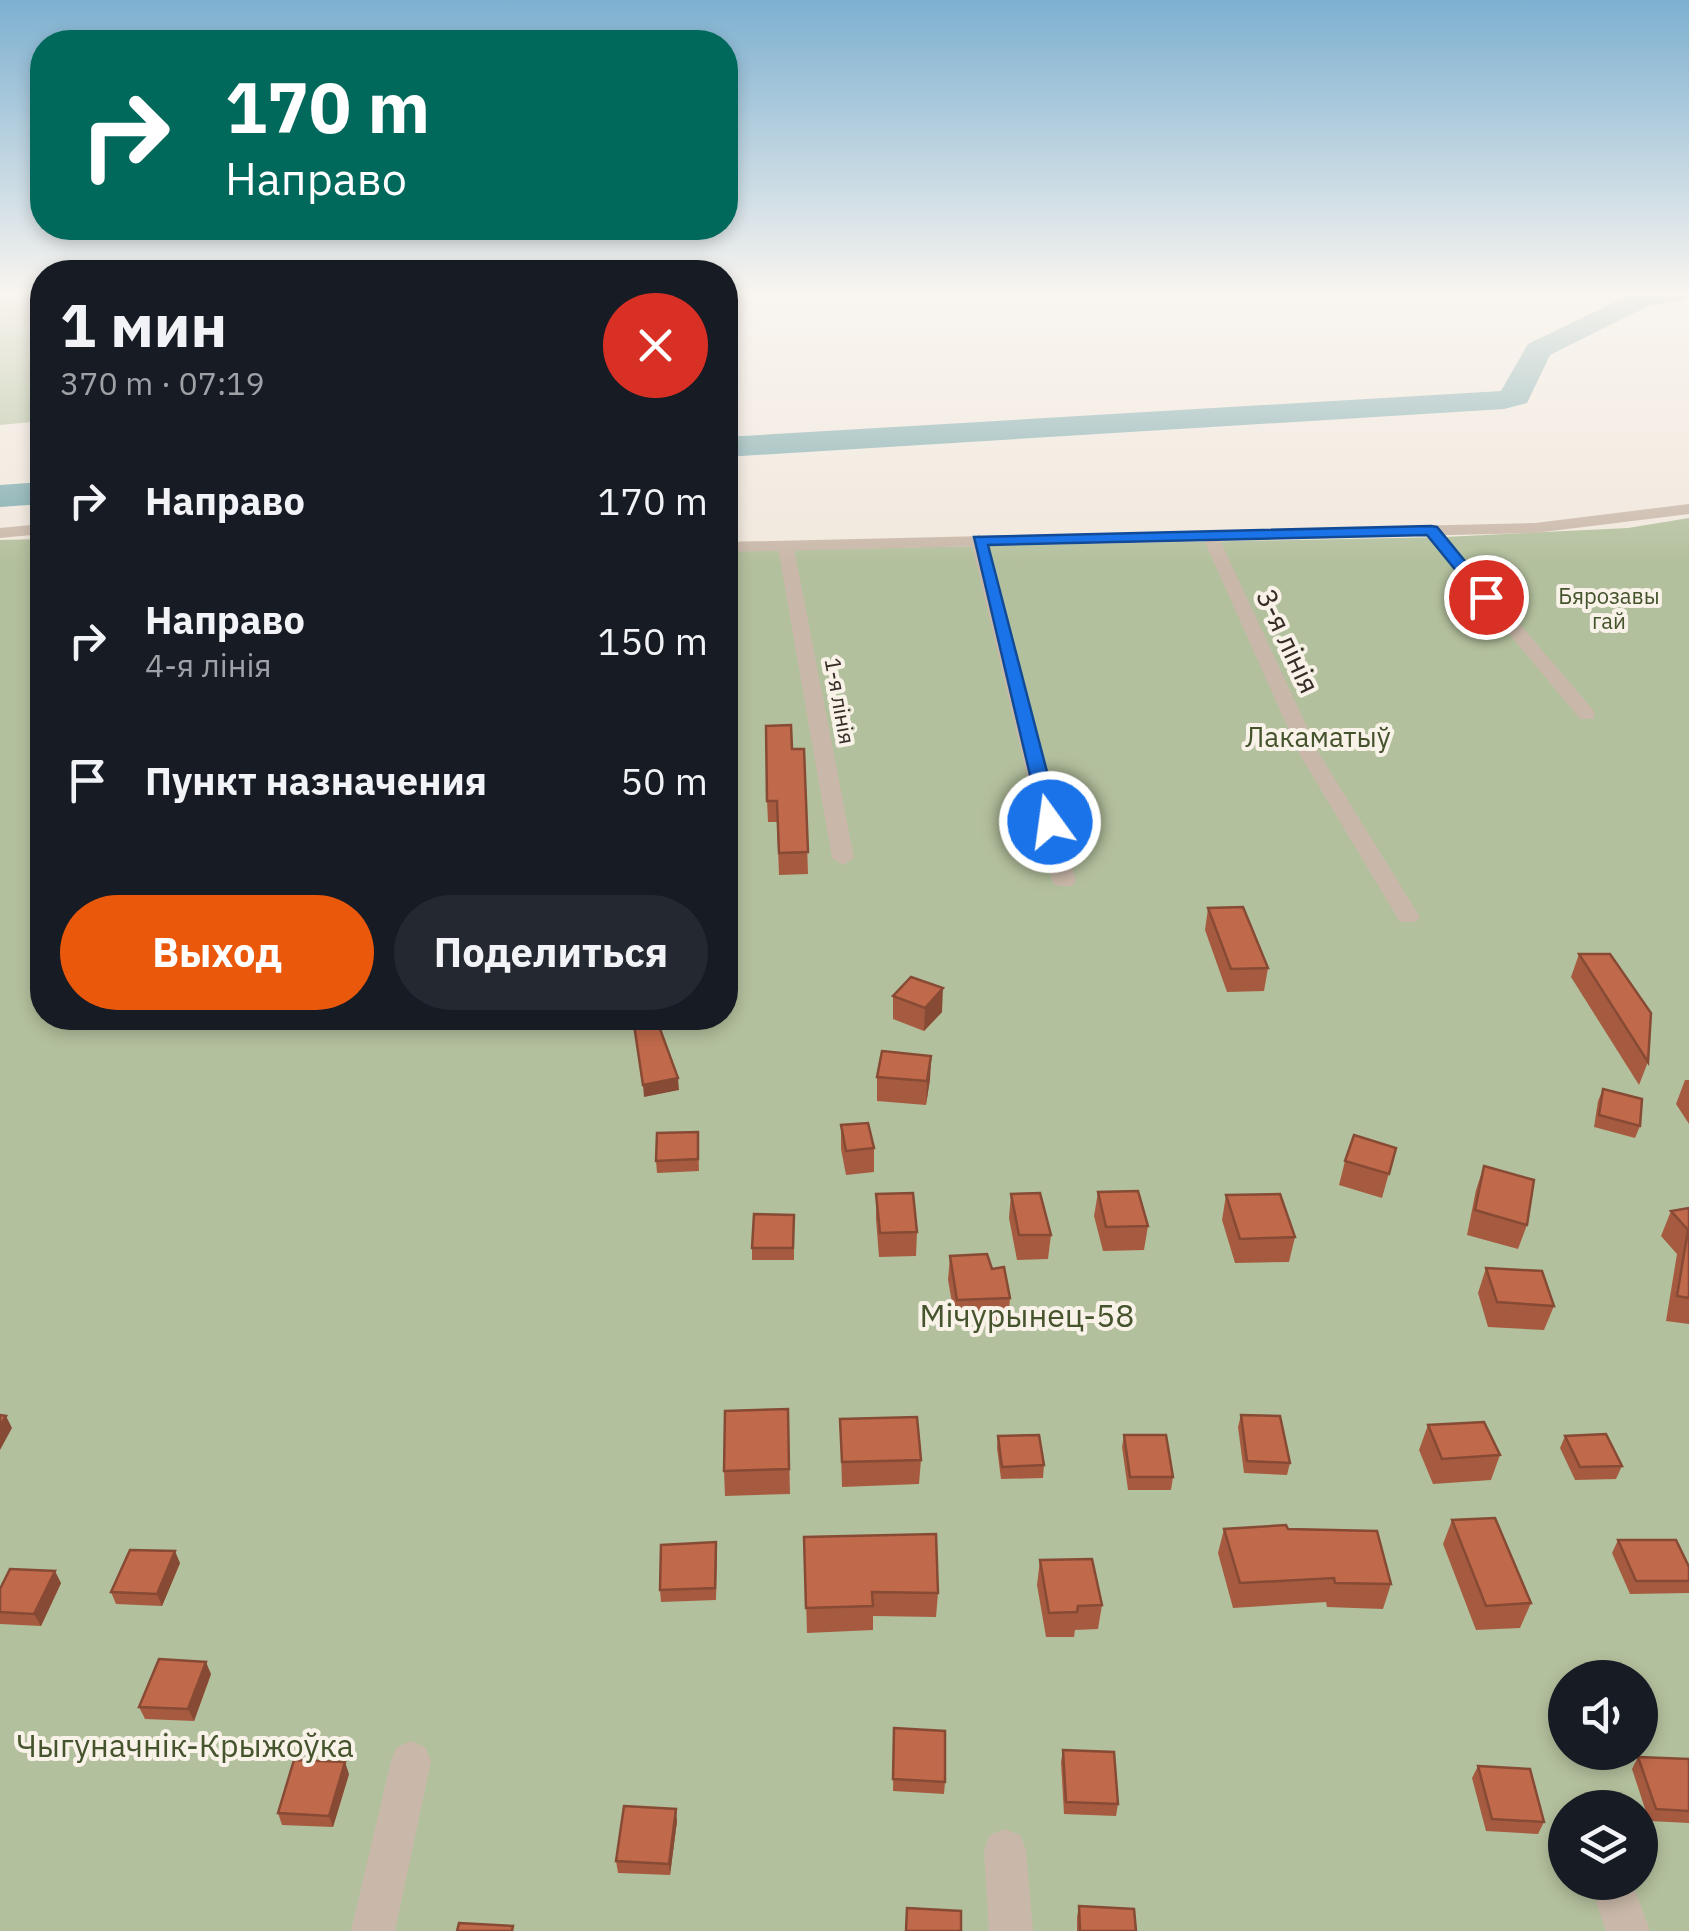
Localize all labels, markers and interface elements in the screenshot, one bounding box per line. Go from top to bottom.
text: 170 m [225,61,430,152]
icon: right [60,70,190,200]
text: Направо [225,149,407,207]
text: 1 мин [60,285,227,364]
button: close [603,293,708,398]
text: 370 m · 07:19 [60,362,265,404]
icon: right [60,473,115,528]
text: Направо [145,476,305,525]
text: 170 m [597,476,708,525]
pin [1444,555,1529,640]
icon: arrive [1459,570,1514,625]
park label: Бярозавы гай [1558,581,1660,635]
street label: 3-я лінія [1248,583,1329,699]
text: Направо [145,595,305,644]
icon: right [60,613,115,668]
text: 150 m [597,616,708,665]
text: 4-я лінія [145,644,272,686]
street label: 1-я лінія [819,656,862,746]
park label: Лакаматыў [1245,718,1391,755]
icon: arrive [60,753,115,808]
text: Пункт назначения [145,756,487,805]
text: 50 m [620,756,708,805]
position arrow [998,770,1102,874]
button: Выход [60,895,374,1010]
button: Поделиться [394,895,708,1010]
park label: Мічурынец-58 [919,1294,1135,1336]
map controls [1548,1660,1658,1900]
button: sound [1548,1660,1658,1770]
park label: Чыгуначнік-Крыжоўка [16,1724,354,1766]
button: layers [1548,1790,1658,1900]

